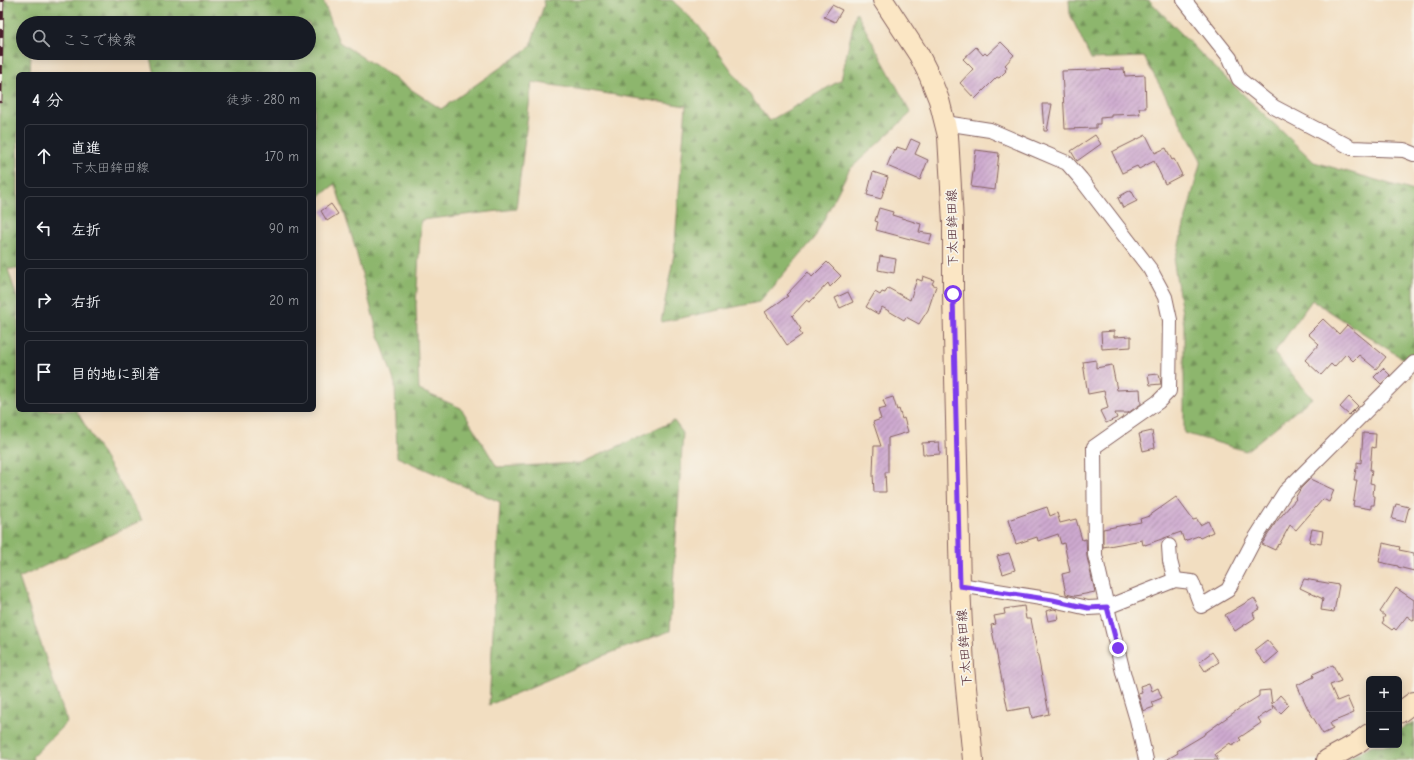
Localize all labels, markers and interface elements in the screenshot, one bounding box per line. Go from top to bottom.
search box [16,16,316,60]
icon: search [30,27,52,49]
text: ここで検索 [62,31,137,49]
text: 4 分 [32,91,63,110]
text: 徒歩 · 280 m [227,92,300,107]
text: 直進 [71,139,101,157]
icon: ahead [33,145,55,167]
text: 170 m [265,149,299,164]
text: 下太田鉾田線 [71,160,149,175]
street label: 下太田鉾田線 [944,188,960,267]
icon: left [33,217,55,239]
text: 左折 [71,221,101,239]
text: 90 m [269,221,299,236]
route start [944,285,962,303]
icon: right [33,289,55,311]
text: 右折 [71,293,101,311]
text: 20 m [269,293,299,308]
icon: arrive [33,361,55,383]
text: 目的地に到着 [71,365,161,383]
street label: 下太田鉾田線 [954,608,974,687]
route end [1109,639,1127,657]
map controls [1366,676,1402,748]
button: + [1366,676,1402,712]
button: − [1366,712,1402,748]

